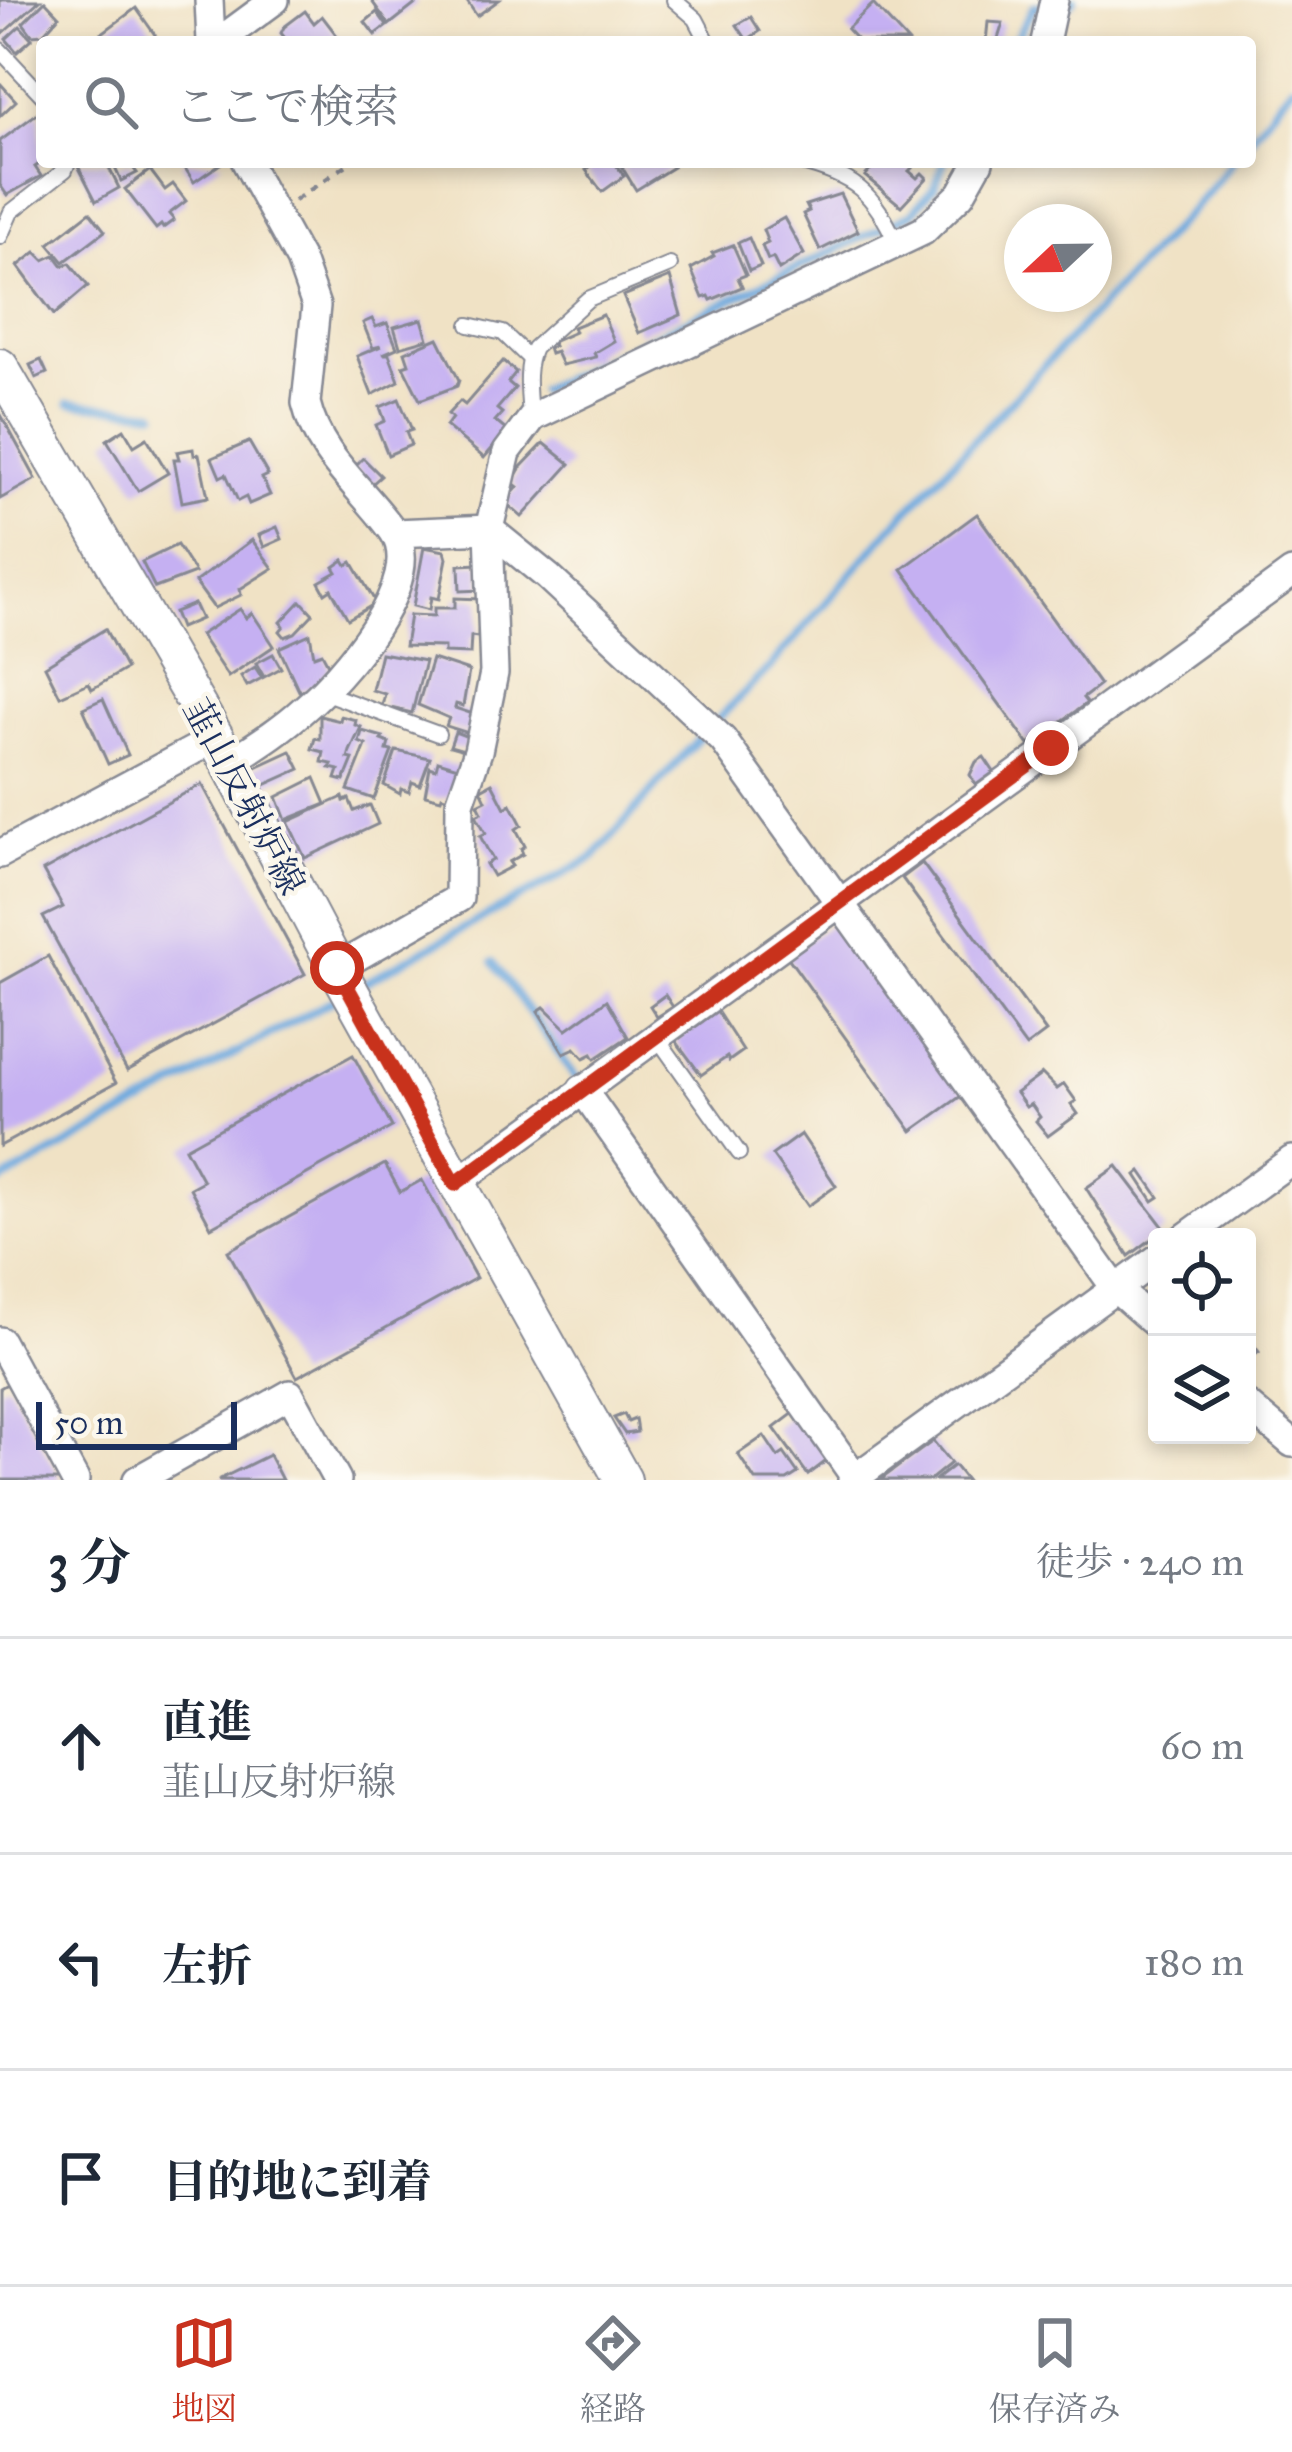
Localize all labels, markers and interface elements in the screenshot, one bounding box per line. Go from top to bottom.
search box [36,36,1256,168]
icon: search [78,69,144,135]
text: ここで検索 [174,79,399,134]
north arrow [1004,204,1112,312]
street label: 韮山反射炉線 [174,691,314,902]
route end [1024,721,1078,775]
route start [310,941,364,995]
map controls [1148,1228,1256,1444]
button: locate [1148,1228,1256,1336]
button: layers [1148,1336,1256,1444]
scale bar [36,1396,237,1449]
text: 50 m [54,1403,123,1443]
text: 3 分 [48,1532,130,1594]
text: 徒歩 · 240 m [1036,1538,1244,1586]
text: 直進 [162,1694,252,1749]
icon: ahead [48,1713,114,1779]
text: 60 m [1160,1722,1244,1770]
text: 韮山反射炉線 [162,1758,396,1806]
icon: left [48,1929,114,1995]
text: 左折 [162,1938,252,1993]
text: 180 m [1144,1938,1244,1986]
icon: arrive [48,2145,114,2211]
text: 目的地に到着 [162,2154,432,2209]
tab: 地図 [171,2310,237,2429]
tab: 経路 [580,2310,646,2429]
tab: 保存済み [989,2310,1121,2429]

